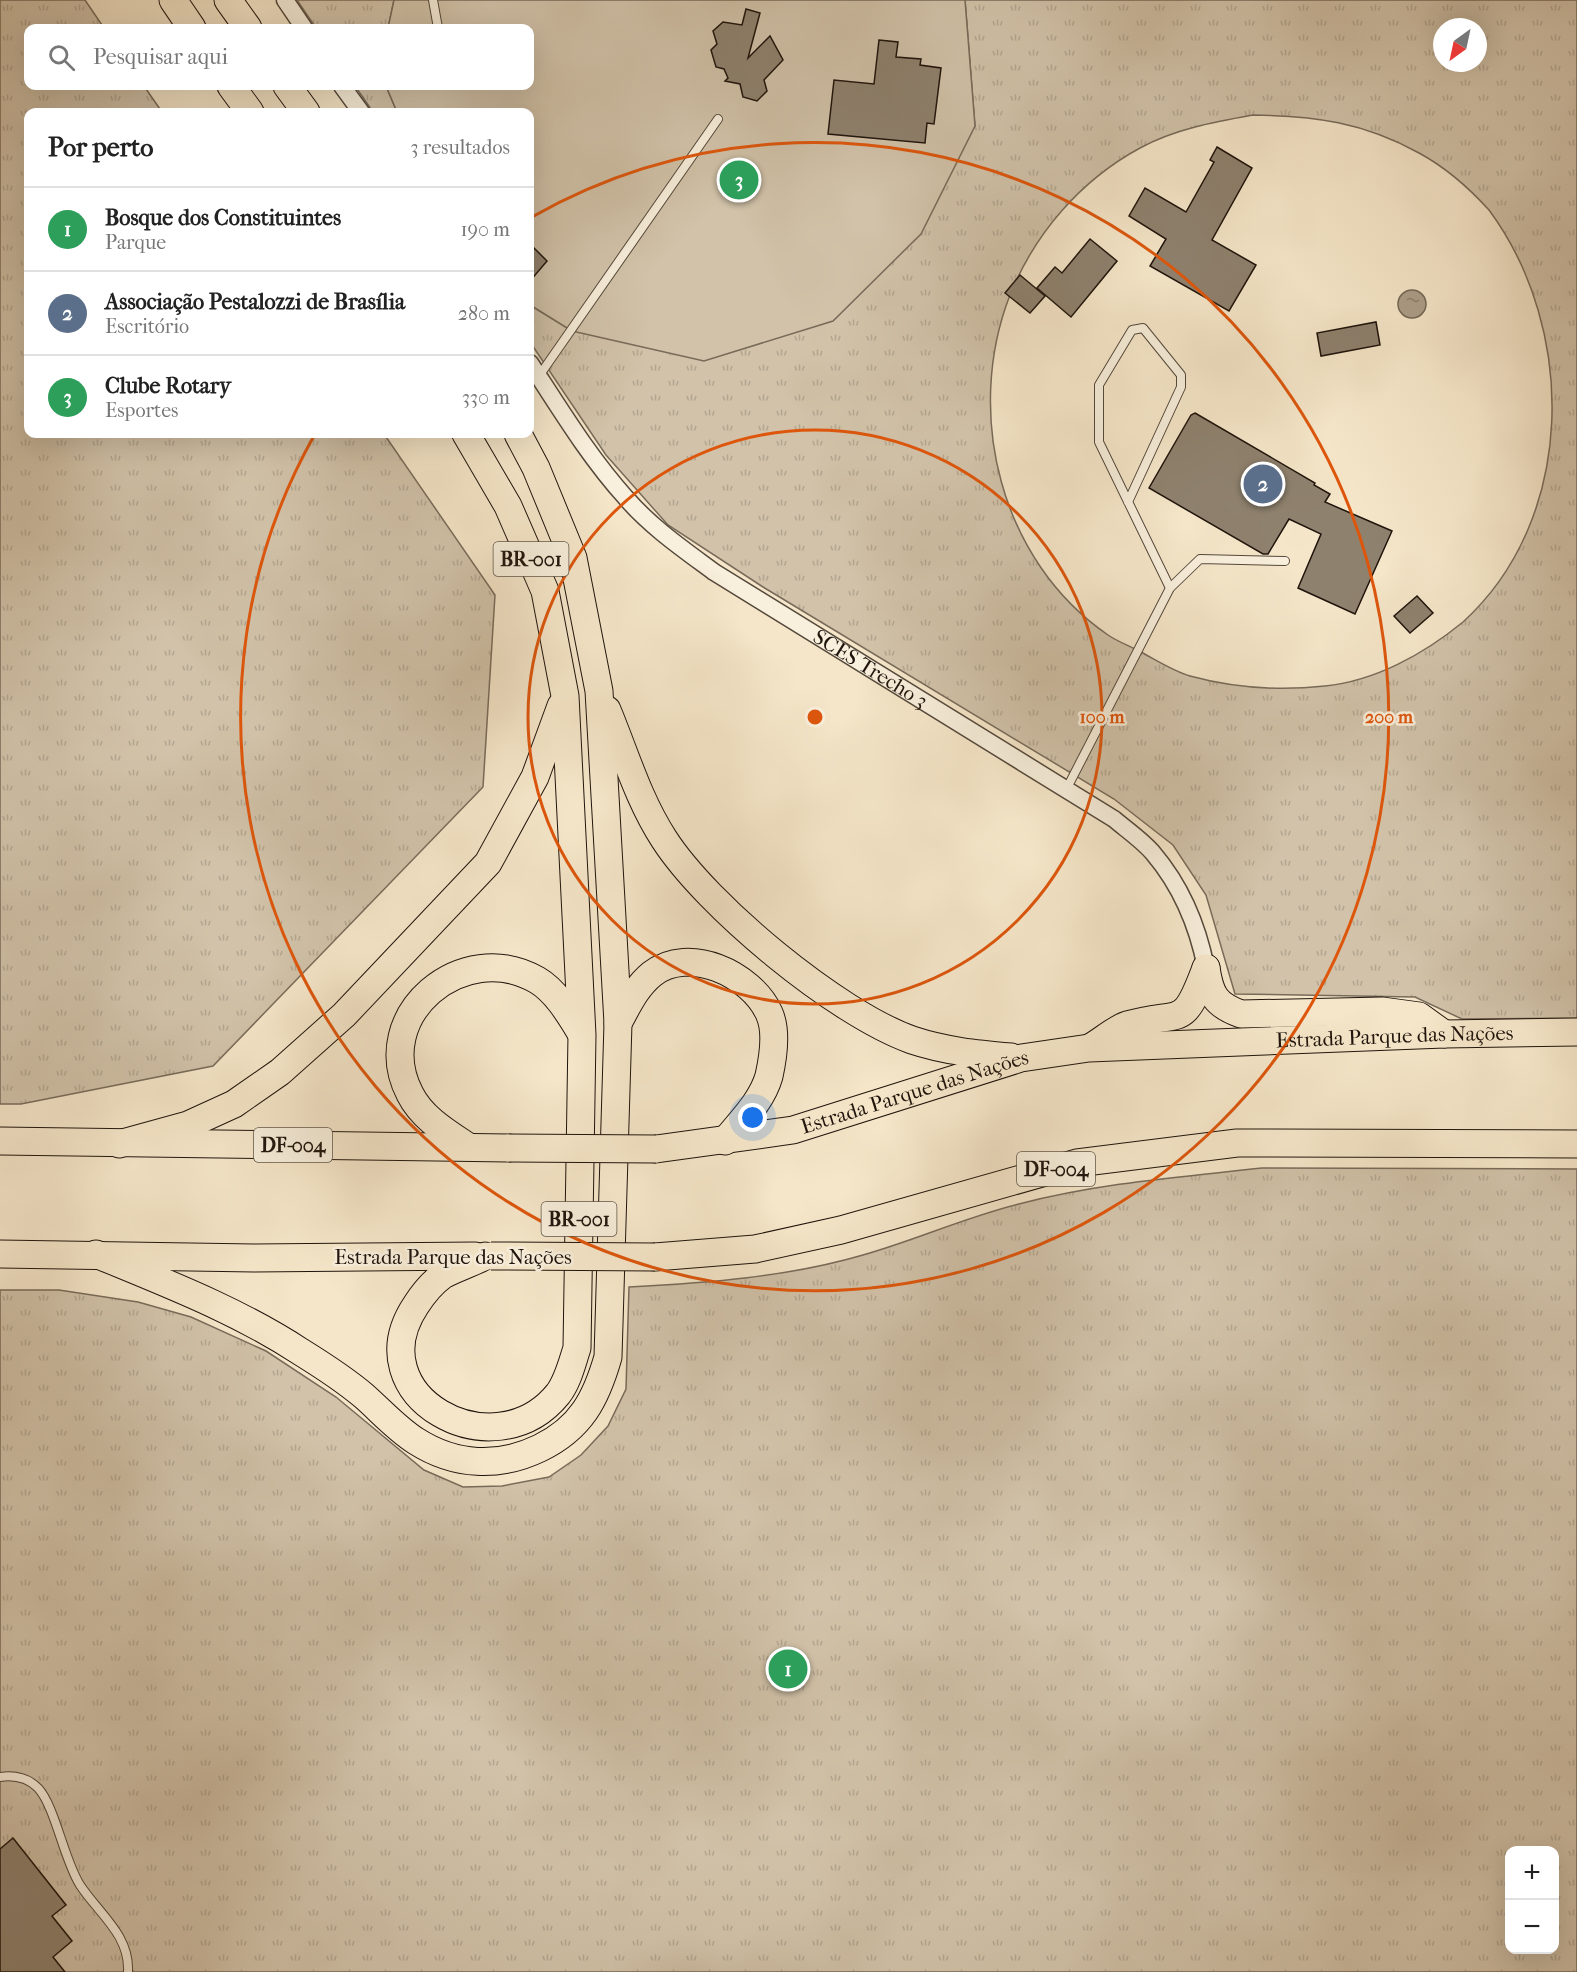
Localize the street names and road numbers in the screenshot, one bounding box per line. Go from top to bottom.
road number: BR-001 [494,542,568,576]
street label: SCES Trecho 3 [809,624,932,713]
street label: Estrada Parque das Nações [1275,1021,1514,1053]
street label: Estrada Parque das Nações [798,1045,1030,1139]
road number: DF-004 [254,1128,332,1162]
road number: DF-004 [1017,1152,1095,1186]
road number: BR-001 [542,1202,616,1236]
street label: Estrada Parque das Nações [334,1245,572,1269]

